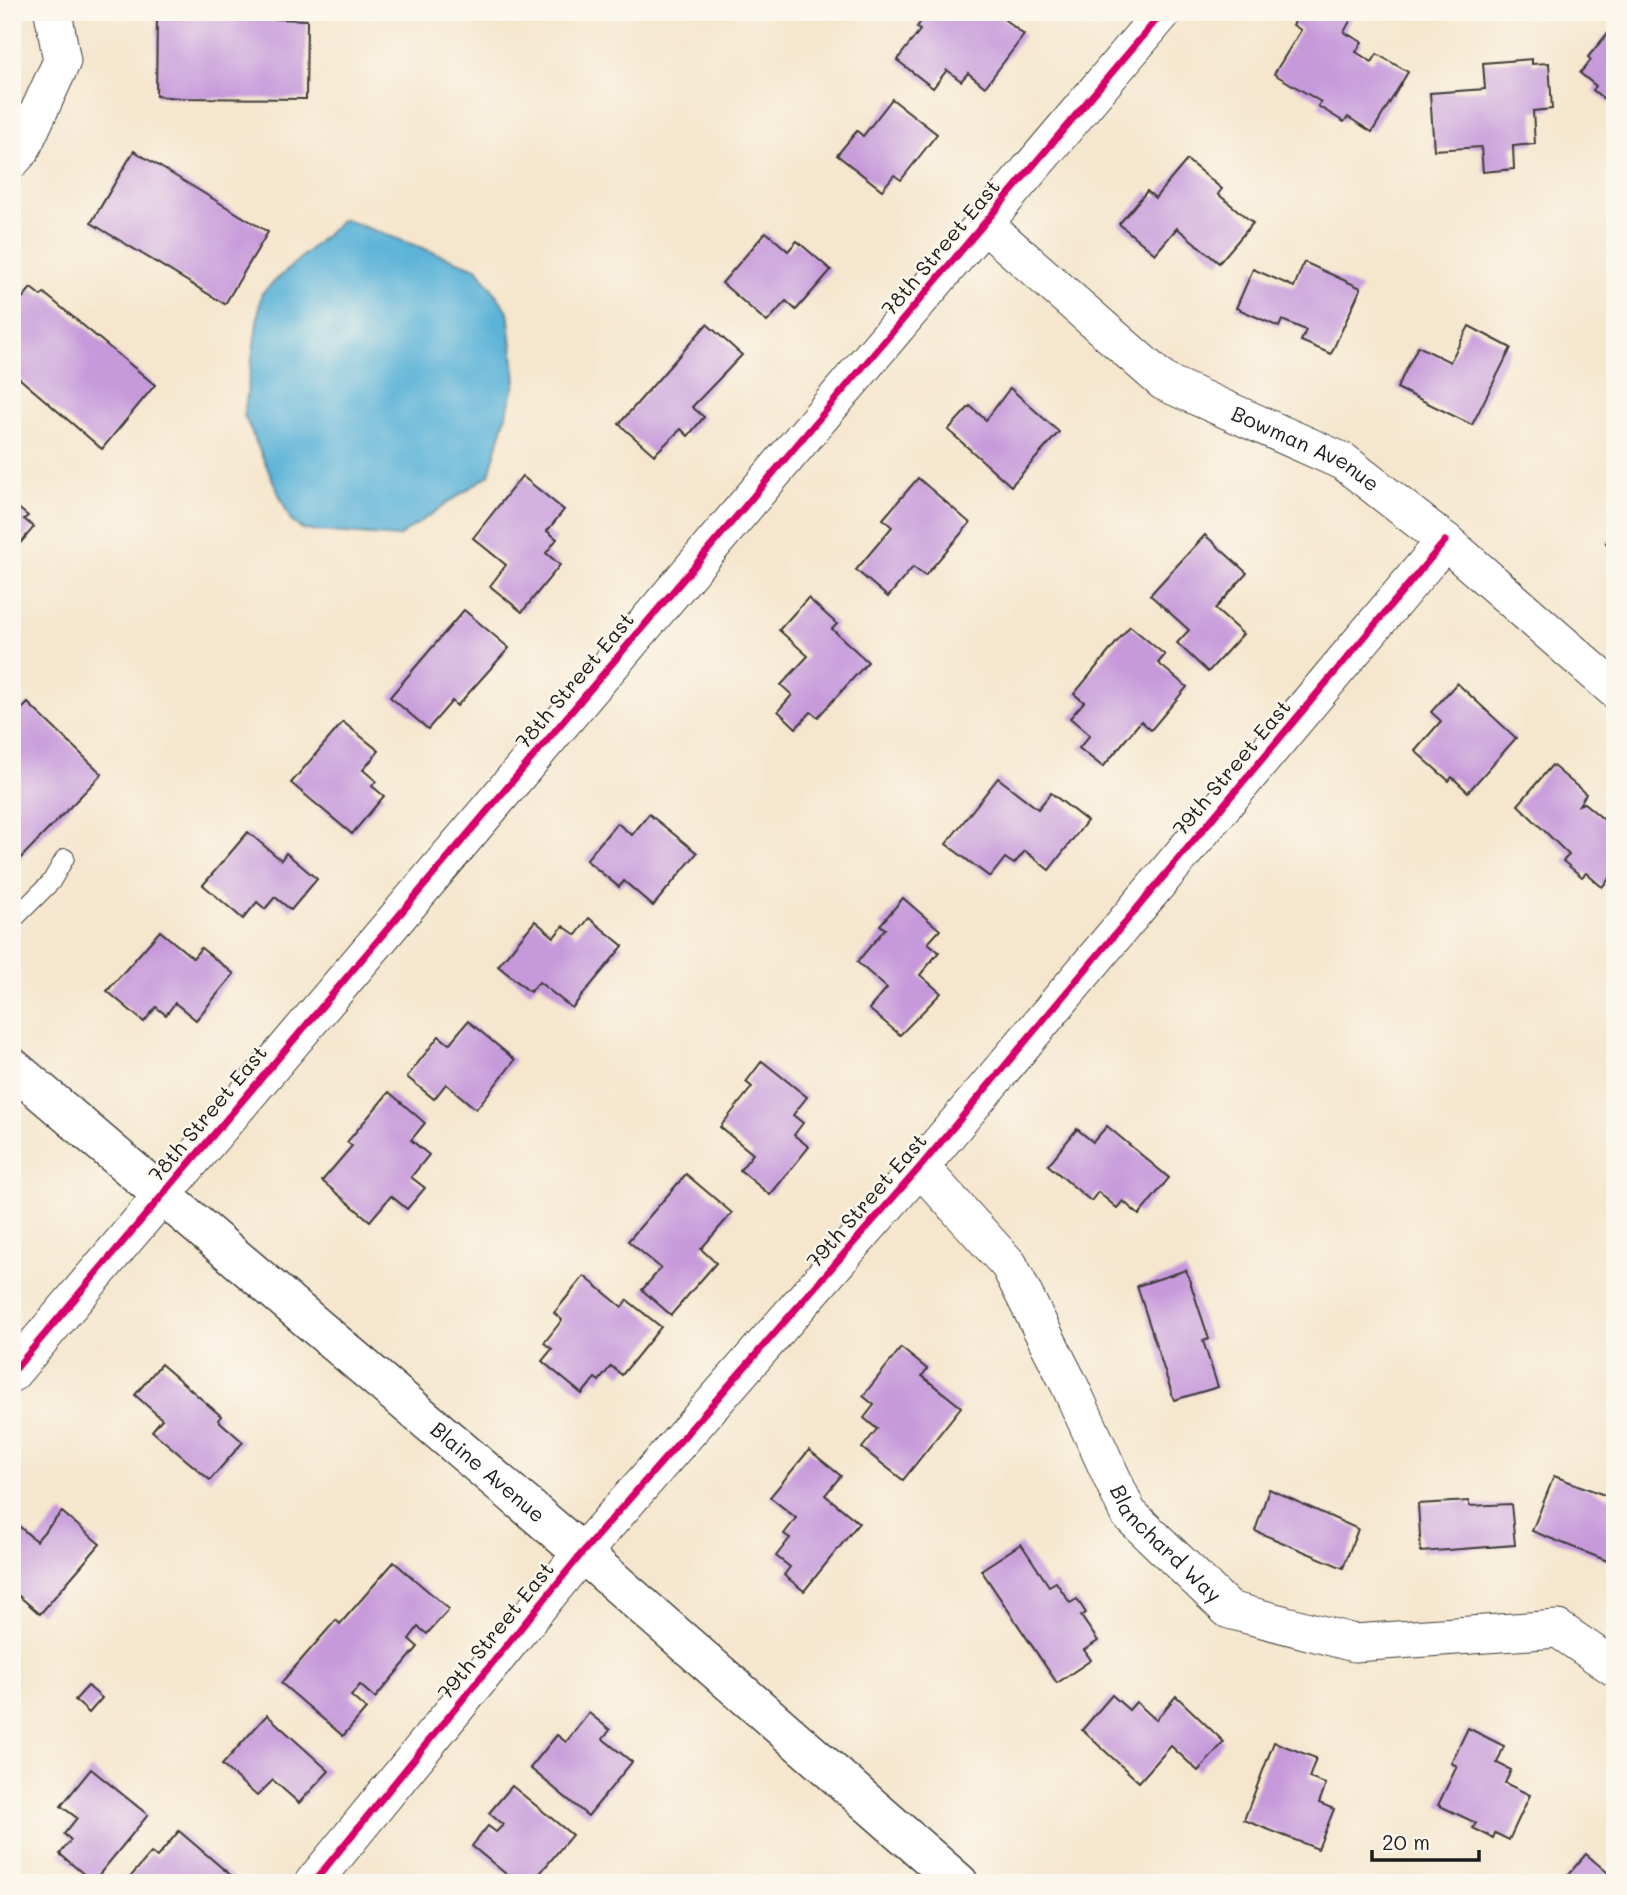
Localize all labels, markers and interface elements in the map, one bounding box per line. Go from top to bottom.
street label: 78th Street East [875,173,1005,321]
street label: Bowman Avenue [1228,399,1385,497]
street label: 78th Street East [509,606,639,754]
street label: 79th Street East [1166,693,1296,841]
street label: 78th Street East [142,1039,272,1187]
street label: 79th Street East [800,1127,932,1273]
street label: Blaine Avenue [426,1415,551,1528]
street label: Blanchard Way [1105,1480,1228,1608]
street label: 79th Street East [431,1555,559,1705]
scale bar [1372,1818,1478,1862]
text: 20 m [1382,1828,1430,1855]

